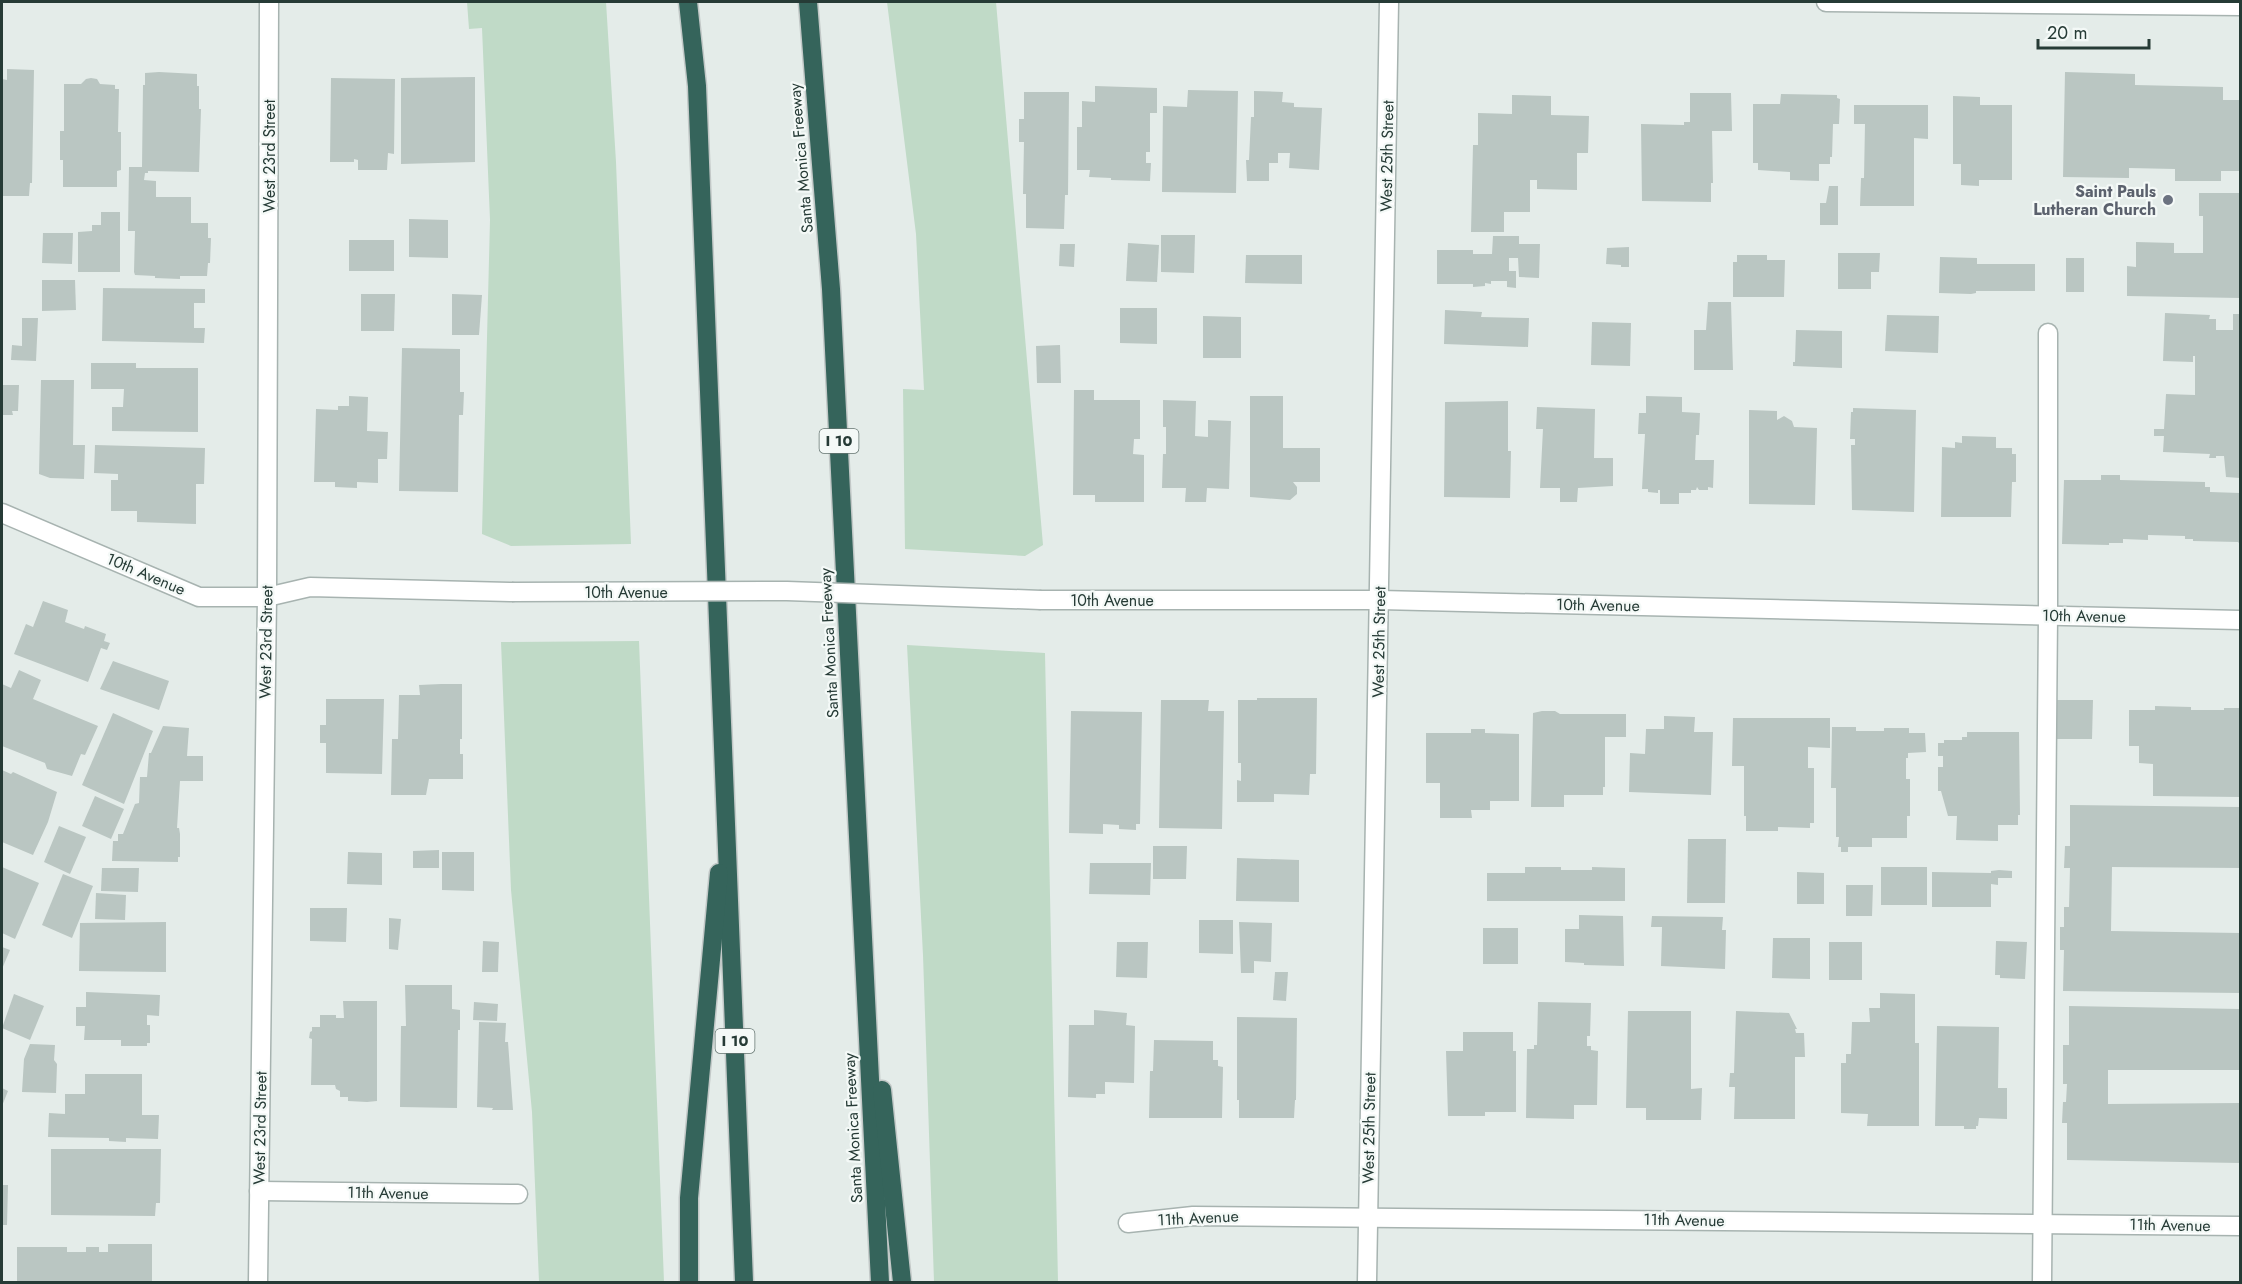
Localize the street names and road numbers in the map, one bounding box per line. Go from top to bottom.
street label: Santa Monica Freeway [783,81,819,234]
street label: West 23rd Street [258,99,281,213]
street label: West 25th Street [1375,100,1399,212]
road number: I 10 [820,429,858,453]
street label: 10th Avenue [103,547,189,601]
street label: Santa Monica Freeway [814,566,844,719]
street label: 10th Avenue [584,581,668,604]
street label: West 23rd Street [254,585,278,699]
street label: West 25th Street [1367,586,1391,698]
street label: 10th Avenue [1070,589,1154,612]
street label: 10th Avenue [1556,593,1640,617]
street label: 10th Avenue [2042,604,2126,628]
road number: I 10 [716,1029,754,1053]
street label: Santa Monica Freeway [838,1051,868,1204]
street label: West 23rd Street [248,1071,272,1185]
street label: West 25th Street [1357,1072,1381,1184]
street label: 11th Avenue [347,1181,429,1205]
street label: 11th Avenue [1157,1204,1239,1232]
street label: 11th Avenue [1643,1208,1725,1232]
street label: 11th Avenue [2129,1213,2211,1237]

